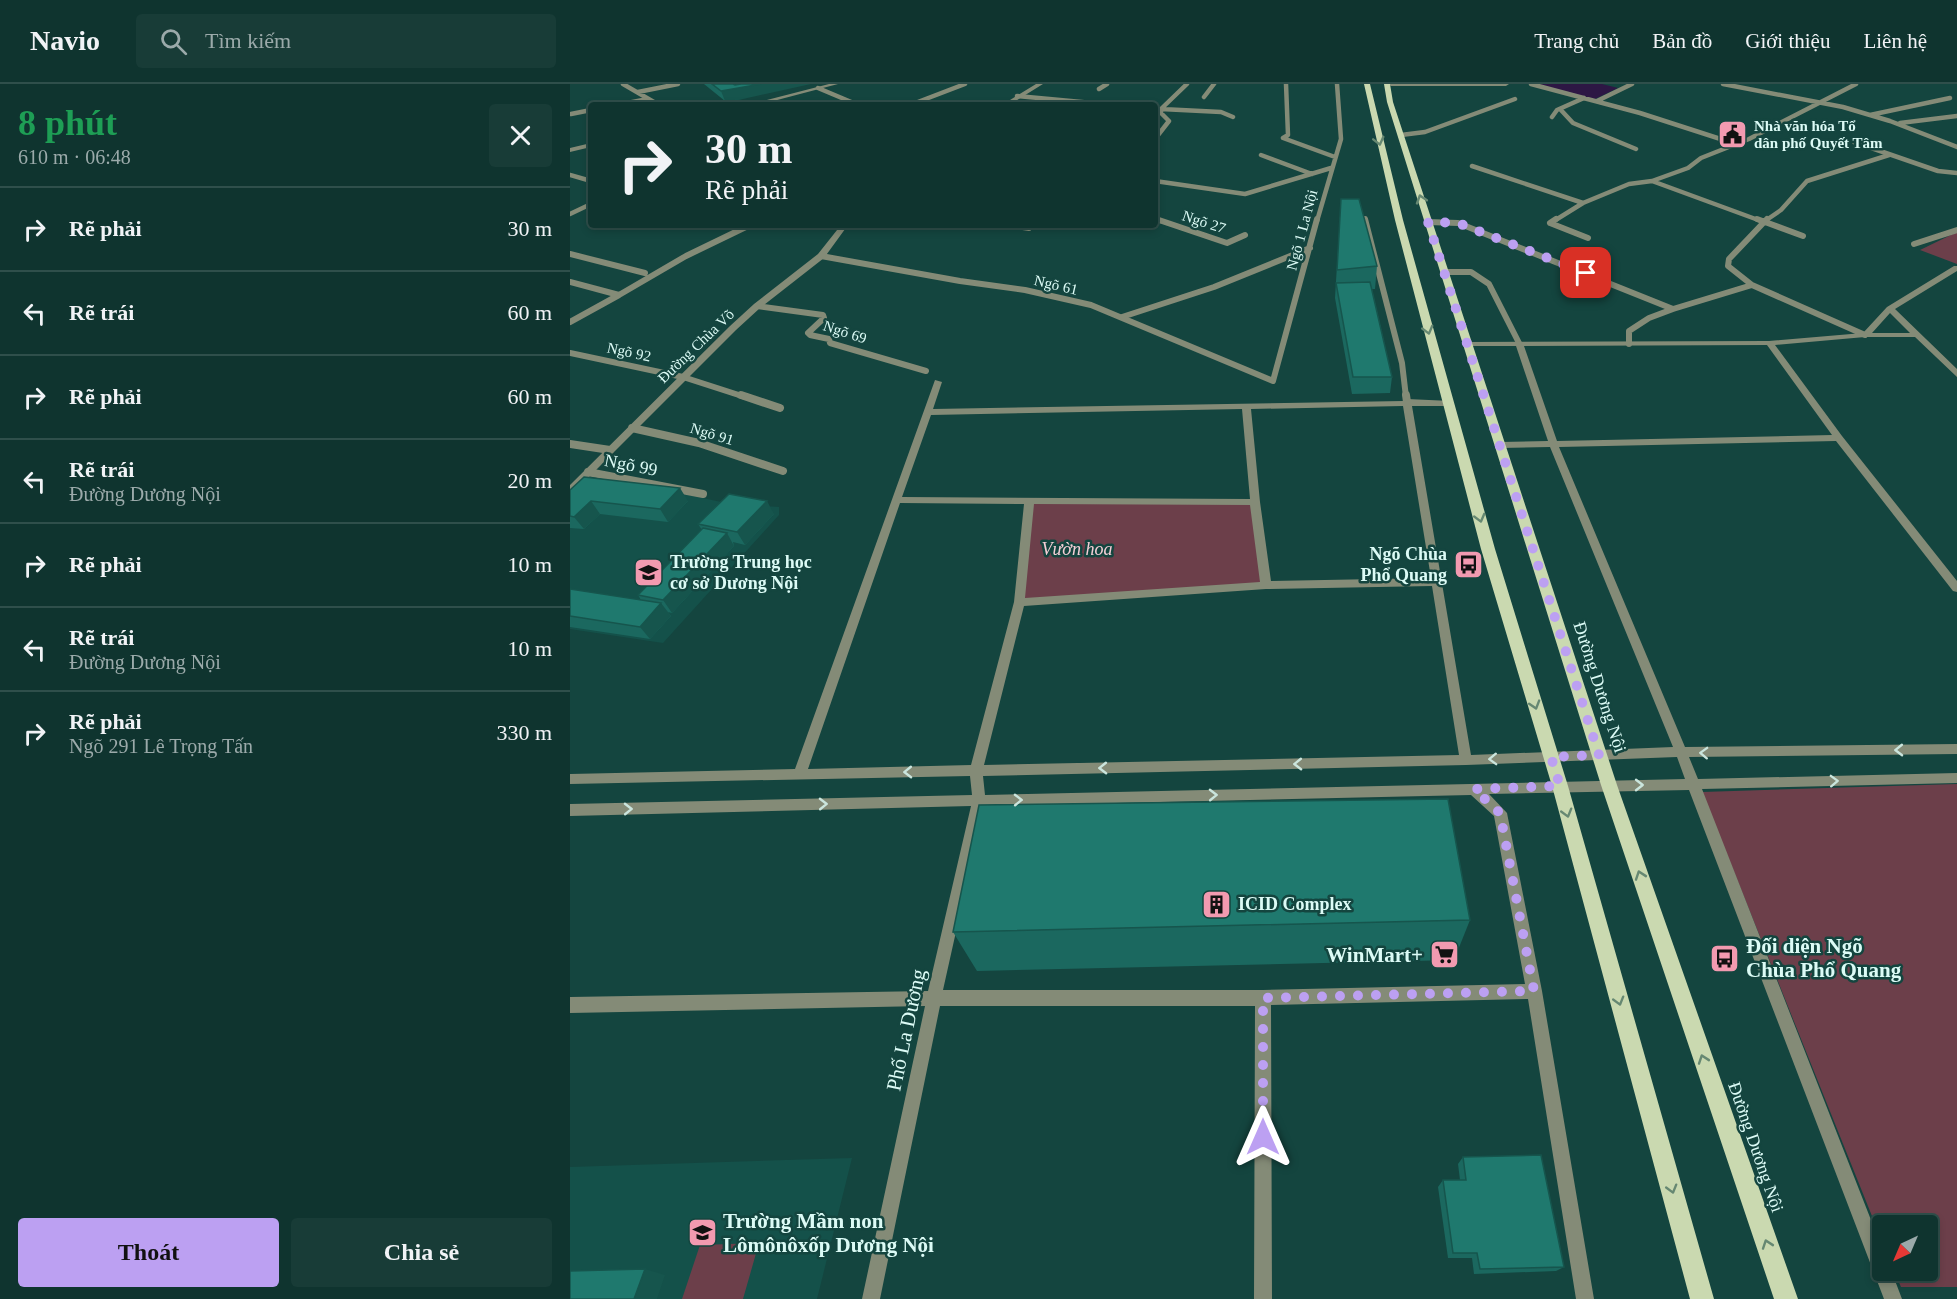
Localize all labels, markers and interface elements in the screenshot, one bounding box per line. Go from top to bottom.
search box [136,14,556,68]
text: Navio [30,25,100,56]
icon: search [157,25,190,58]
text: Tìm kiếm [205,28,291,53]
text: Trang chủ [1534,29,1619,53]
text: Bản đồ [1652,29,1712,53]
text: Giới thiệu [1745,29,1830,53]
text: Liên hệ [1863,29,1927,53]
text: 8 phút [18,103,117,143]
button: close [489,104,552,167]
place label: Nhà văn hóa Tổ dân phố Quyết Tâm [1754,118,1883,151]
public building icon: Nhà văn hóa Tổ dân phố Quyết Tâm [1717,119,1749,151]
icon: right [606,126,684,204]
text: 30 m [705,126,793,172]
one-way arrow [1372,136,1385,146]
text: 610 m · 06:48 [18,146,131,168]
text: Rẽ phải [705,175,788,205]
street label: Ngõ 1 La Nội [1284,188,1320,272]
one-way arrow [1416,194,1428,205]
street label: Ngõ 27 [1180,208,1228,237]
icon: right [18,213,51,246]
text: Rẽ phải [69,216,142,241]
text: 30 m [507,216,552,241]
pin [1560,247,1611,298]
icon: arrive [1569,256,1602,289]
street label: Ngõ 61 [1032,272,1080,298]
icon: left [18,297,51,330]
text: Rẽ trái [69,300,134,325]
text: 60 m [507,300,552,325]
street label: Đường Chùa Võ [655,306,737,386]
street label: Ngõ 69 [821,318,869,346]
one-way arrow [1421,325,1434,335]
street label: Ngõ 92 [606,340,652,364]
icon: right [18,381,51,414]
text: Rẽ phải [69,384,142,409]
text: 60 m [507,384,552,409]
street label: Ngõ 91 [688,420,736,448]
street label: Ngõ 99 [603,450,659,480]
text: Rẽ trái [69,457,134,482]
icon: left [18,465,51,498]
text: 20 m [507,468,552,493]
text: Đường Dương Nội [69,483,221,505]
one-way arrow [1472,513,1485,523]
park label: Vườn hoa [1042,539,1112,559]
place label: Ngõ Chùa Phổ Quang [1360,544,1447,585]
bus stop icon: Ngõ Chùa Phổ Quang [1452,548,1484,580]
icon: right [18,549,51,582]
text: Rẽ phải [69,552,142,577]
text: 10 m [507,552,552,577]
place label: Trường Trung học cơ sở Dương Nội [670,552,812,593]
school or university icon: Trường Trung học cơ sở Dương Nội [633,556,665,588]
street label: Đường Dương Nội [1569,619,1631,755]
text: Rẽ trái [69,625,134,650]
icon: left [18,633,51,666]
text: 10 m [507,636,552,661]
text: Đường Dương Nội [69,651,221,673]
one-way arrow [1528,699,1540,710]
text: Rẽ phải [69,709,142,734]
icon: right [18,717,51,750]
text: 330 m [496,720,552,745]
text: Ngõ 291 Lê Trọng Tấn [69,735,253,757]
one-way arrow [1894,744,1903,756]
one-way arrow [1699,746,1708,759]
one-way arrow [1488,753,1497,766]
one-way arrow [1293,758,1302,770]
one-way arrow [1098,762,1107,774]
one-way arrow [903,766,912,779]
one-way arrow [1830,775,1839,788]
one-way arrow [1635,779,1644,791]
one-way arrow [1209,789,1218,801]
one-way arrow [1014,793,1023,806]
one-way arrow [819,798,828,810]
one-way arrow [624,802,633,815]
one-way arrow [1560,807,1572,818]
one-way arrow [1635,870,1647,881]
building icon: ICID Complex [1201,888,1233,920]
place label: ICID Complex [1238,894,1352,914]
place label: Đối diện Ngõ Chùa Phổ Quang [1746,934,1902,982]
supermarket icon: WinMart+ [1428,939,1460,971]
bus stop icon: Đối diện Ngõ Chùa Phổ Quang [1709,942,1741,974]
place label: WinMart+ [1326,943,1423,967]
street label: Phố La Dương [881,966,931,1093]
one-way arrow [1612,995,1624,1006]
one-way arrow [1698,1054,1711,1065]
street label: Đường Dương Nội [1724,1079,1788,1215]
position arrow [1231,1105,1295,1169]
one-way arrow [1664,1184,1677,1194]
place label: Trường Mầm non Lômônôxốp Dương Nội [723,1209,934,1257]
north arrow [1872,1215,1938,1281]
map controls [1872,1215,1938,1281]
school or university icon: Trường Mầm non Lômônôxốp Dương Nội [686,1217,718,1249]
button: Thoát [18,1218,279,1287]
button: Chia sẻ [291,1218,552,1287]
one-way arrow [1761,1239,1774,1250]

